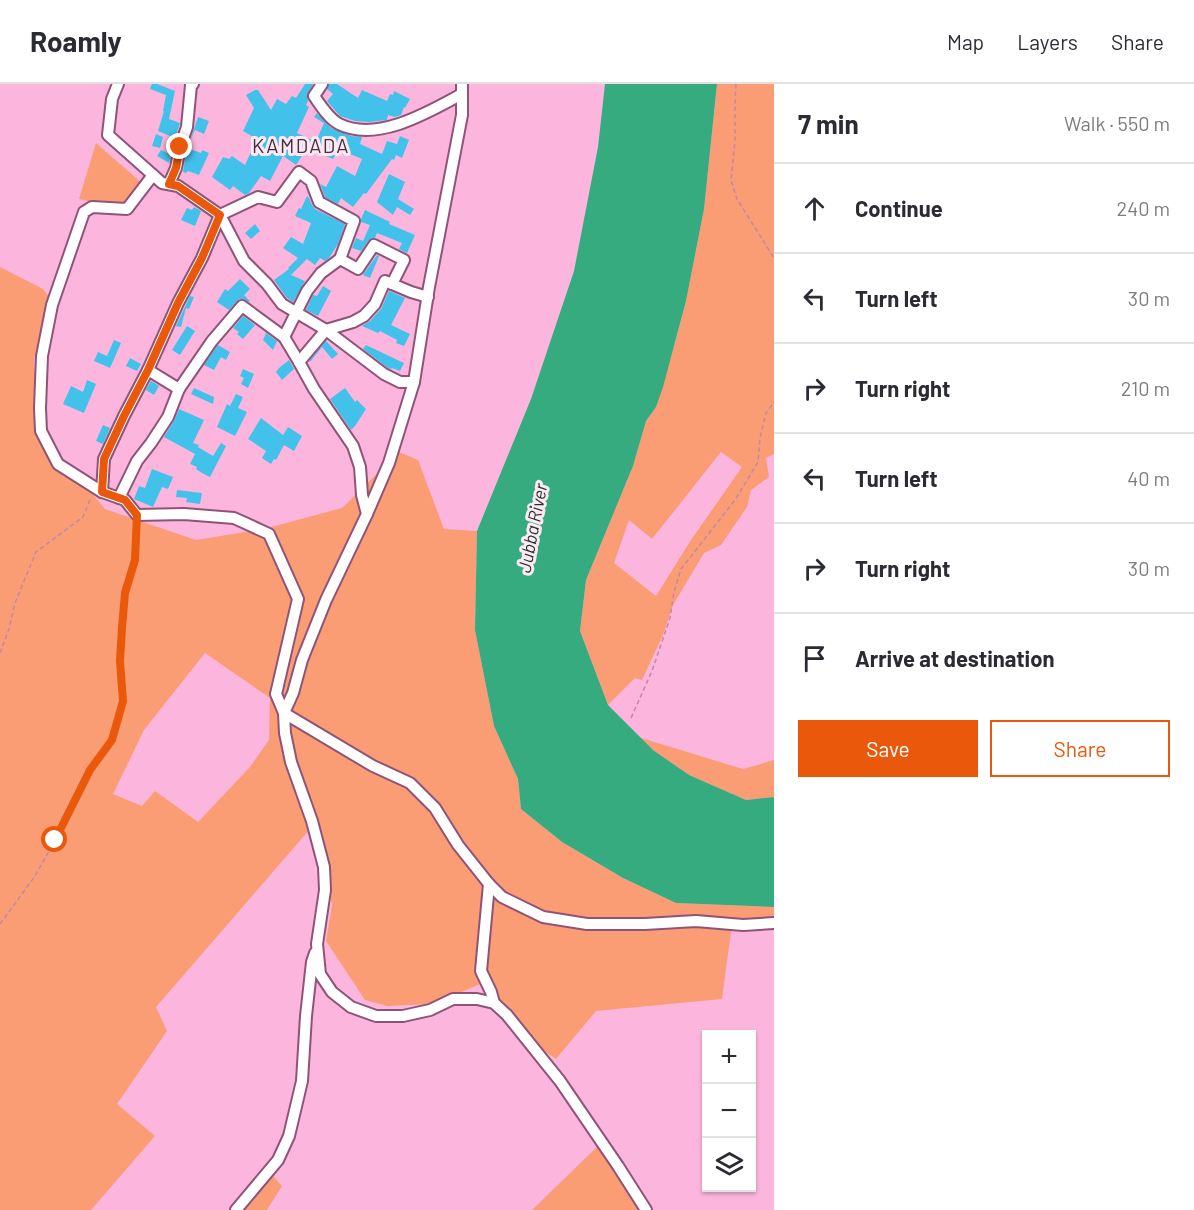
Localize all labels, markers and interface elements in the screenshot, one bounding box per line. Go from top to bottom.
text: Roamly [30,24,122,58]
text: Map [947,29,984,54]
text: Layers [1017,29,1078,54]
text: Share [1111,29,1164,54]
text: 7 min [798,108,859,139]
text: Walk · 550 m [1064,111,1170,135]
route end [166,133,192,159]
district label: KAMDADA [252,133,350,157]
icon: ahead [798,192,831,225]
text: Continue [855,195,943,221]
text: 240 m [1116,196,1170,220]
icon: left [798,282,831,315]
text: Turn left [855,285,938,311]
text: 30 m [1128,286,1170,310]
icon: right [798,372,831,405]
text: Turn right [855,375,950,401]
text: 210 m [1121,376,1170,400]
icon: left [798,462,831,495]
text: Turn left [855,465,938,491]
text: 40 m [1127,466,1170,490]
water label: Jubba River [513,481,552,574]
icon: right [798,552,831,585]
text: Turn right [855,555,950,581]
text: 30 m [1128,556,1170,580]
icon: arrive [798,642,831,675]
text: Arrive at destination [855,645,1054,671]
button: Save [798,720,978,777]
button: Share [990,720,1170,777]
route start [41,826,67,852]
map controls [702,1030,756,1192]
button: + [702,1030,756,1084]
button: − [702,1084,756,1138]
button: layers [702,1138,756,1192]

